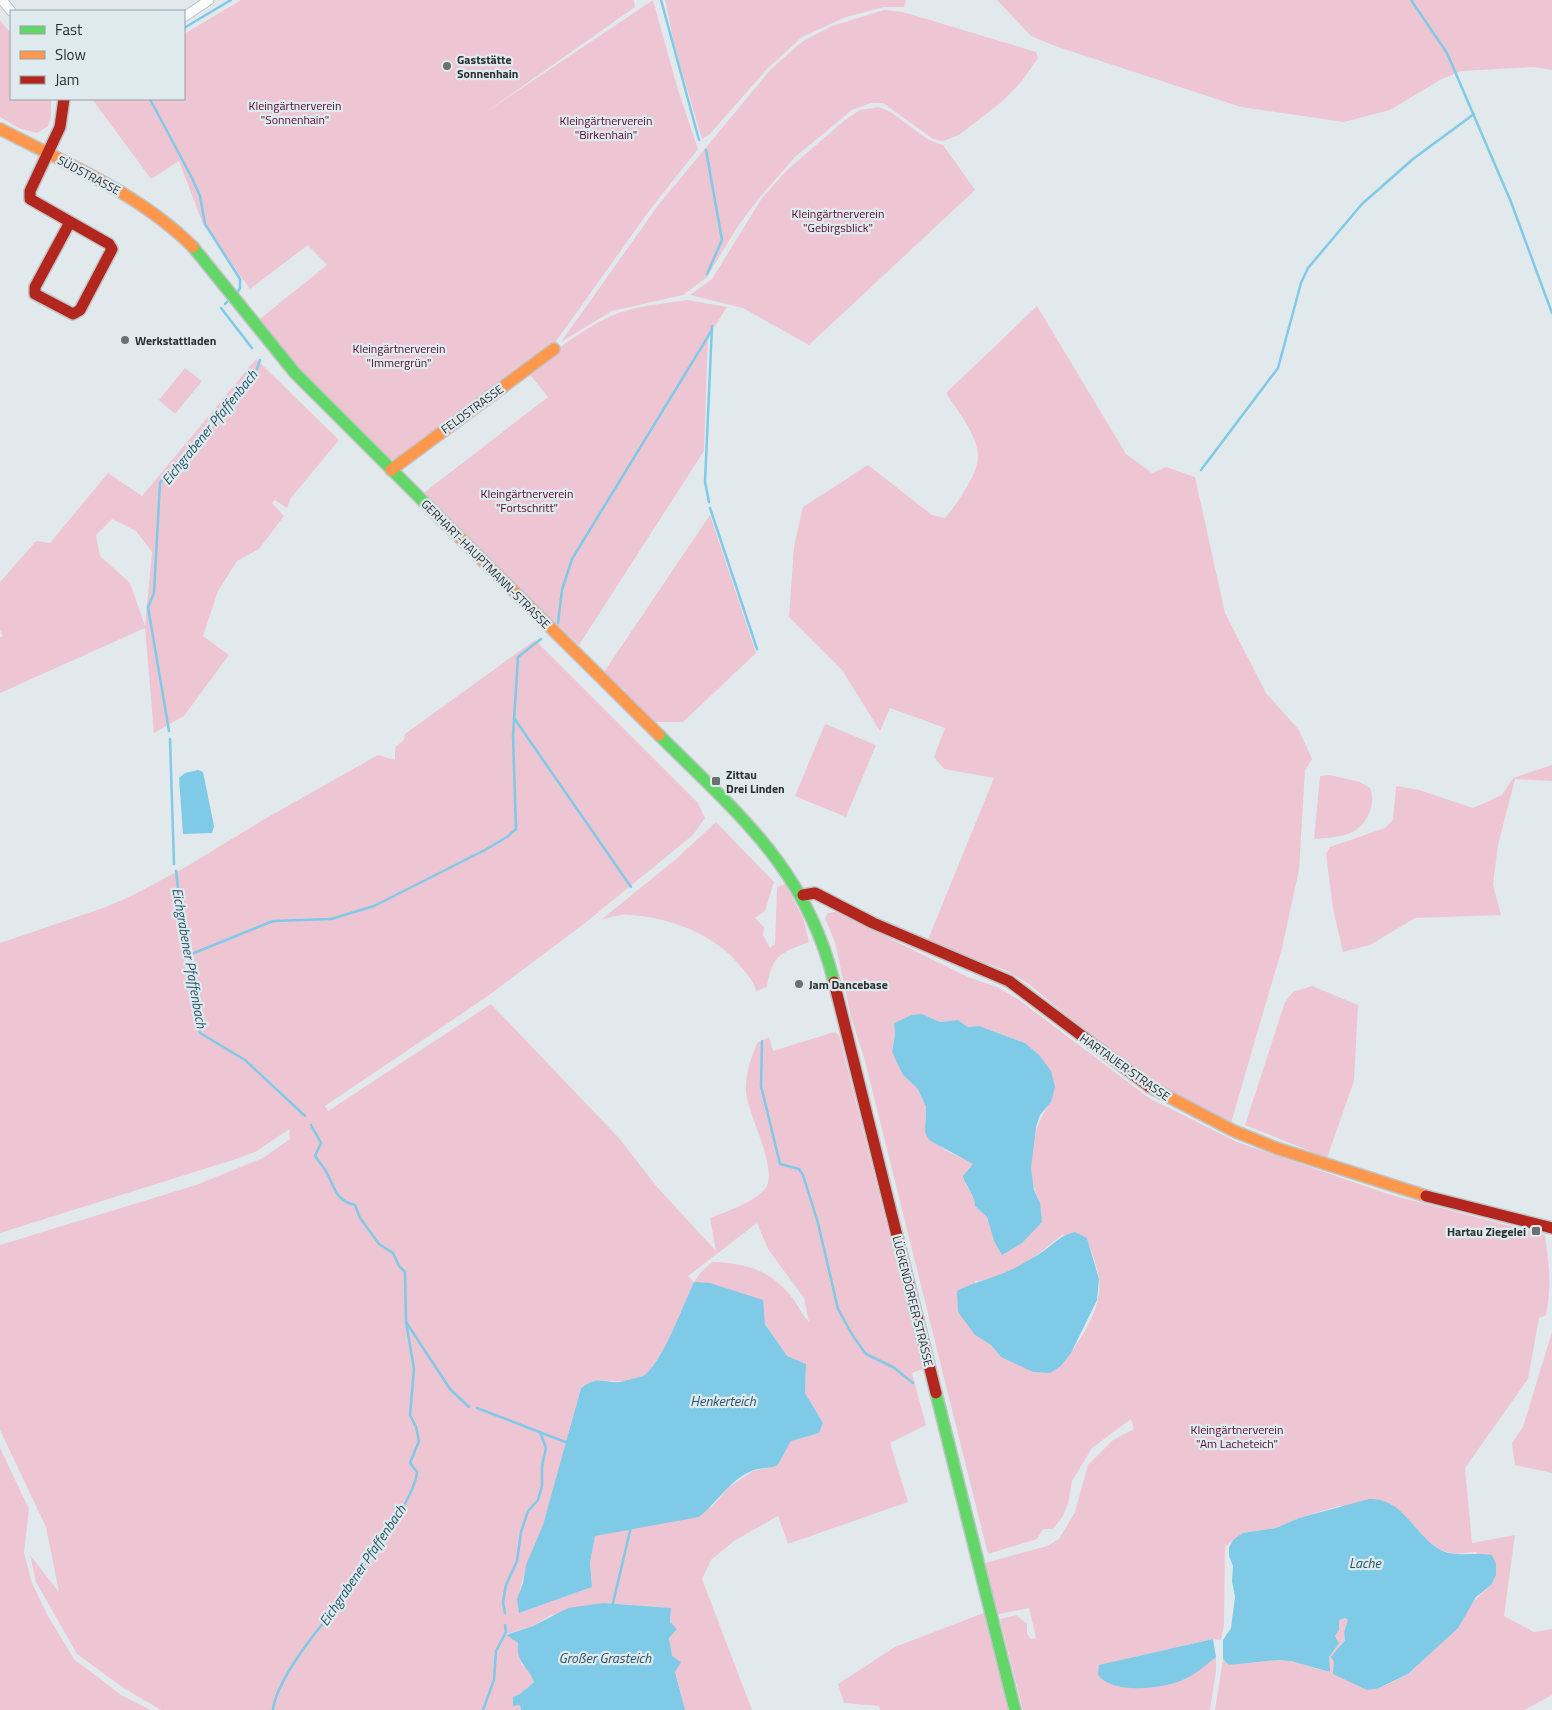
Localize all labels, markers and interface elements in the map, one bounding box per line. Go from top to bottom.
legend [10,10,185,100]
text: Fast [55,18,83,41]
text: Slow [55,43,86,66]
place label: Gaststätte Sonnenhain [457,50,518,83]
marker: Gaststätte Sonnenhain [441,60,453,72]
text: Jam [55,68,79,91]
park label: Kleingärtnerverein "Sonnenhain" [249,96,341,129]
park label: Kleingärtnerverein "Birkenhain" [560,111,652,144]
street label: SÜDSTRASSE [54,150,124,200]
park label: Kleingärtnerverein "Gebirgsblick" [792,204,884,237]
place label: Werkstattladen [135,331,216,350]
marker: Werkstattladen [119,334,131,346]
park label: Kleingärtnerverein "Immergrün" [353,339,445,372]
water label: Eichgrabener Pfaffenbach [156,364,263,489]
street label: FELDSTRASSE [437,380,508,438]
park label: Kleingärtnerverein "Fortschritt" [481,484,573,517]
street label: GERHART-HAUPTMANN-STRASSE [417,495,555,633]
place label: Zittau Drei Linden [726,765,785,798]
marker: Zittau Drei Linden [710,775,722,787]
water label: Eichgrabener Pfaffenbach [167,886,213,1031]
place label: Jam Dancebase [809,975,888,994]
marker: Jam Dancebase [793,978,805,990]
street label: HARTAUER STRASSE [1076,1029,1174,1106]
place label: Hartau Ziegelei [1447,1222,1526,1241]
marker: Hartau Ziegelei [1530,1225,1542,1237]
street label: LÜCKENDORFER STRASSE [888,1234,939,1369]
water label: Henkerteich [690,1390,757,1411]
park label: Kleingärtnerverein "Am Lacheteich" [1191,1420,1283,1453]
water label: Eichgrabener Pfaffenbach [314,1499,411,1630]
water label: Lache [1349,1552,1383,1573]
water label: Großer Grasteich [559,1647,652,1668]

